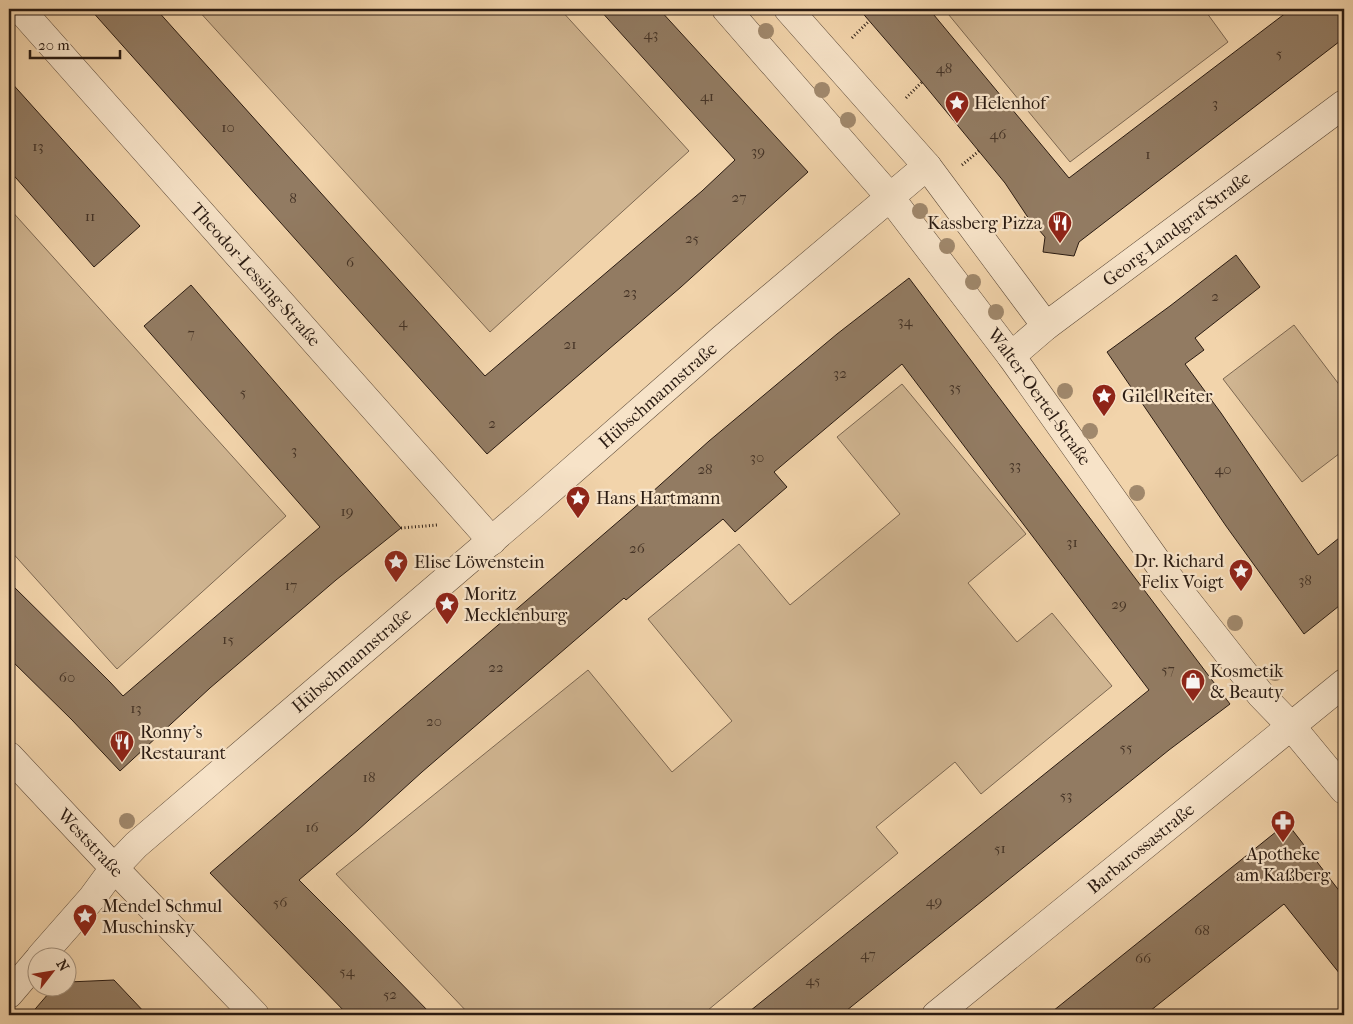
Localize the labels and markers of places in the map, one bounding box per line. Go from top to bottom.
place icon: Helenhof [944,90,970,124]
place label: Helenhof [974,93,1050,114]
restaurant icon: Kassberg Pizza [1047,210,1073,244]
place label: Kassberg Pizza [927,213,1043,234]
place icon: Gilel Reiter [1091,383,1117,417]
place label: Gilel Reiter [1122,386,1213,407]
place icon: Hans Hartmann [565,485,591,519]
place label: Hans Hartmann [596,488,721,509]
place icon: Elise Löwenstein [383,549,409,583]
place label: Dr. Richard Felix Voigt [1134,551,1225,593]
place label: Elise Löwenstein [414,552,545,573]
place icon: Dr. Richard Felix Voigt [1228,558,1254,592]
place label: Moritz Mecklenburg [464,584,567,626]
place icon: Moritz Mecklenburg [434,591,460,625]
place label: Kosmetik & Beauty [1210,661,1285,703]
shop icon: Kosmetik & Beauty [1180,668,1206,702]
place label: Ronny's Restaurant [140,722,227,764]
restaurant icon: Ronny's Restaurant [109,729,135,763]
pharmacy icon: Apotheke am Kaßberg [1270,809,1296,843]
place label: Apotheke am Kaßberg [1236,844,1330,886]
place label: Mendel Schmul Muschinsky [102,896,222,938]
place icon: Mendel Schmul Muschinsky [72,903,98,937]

